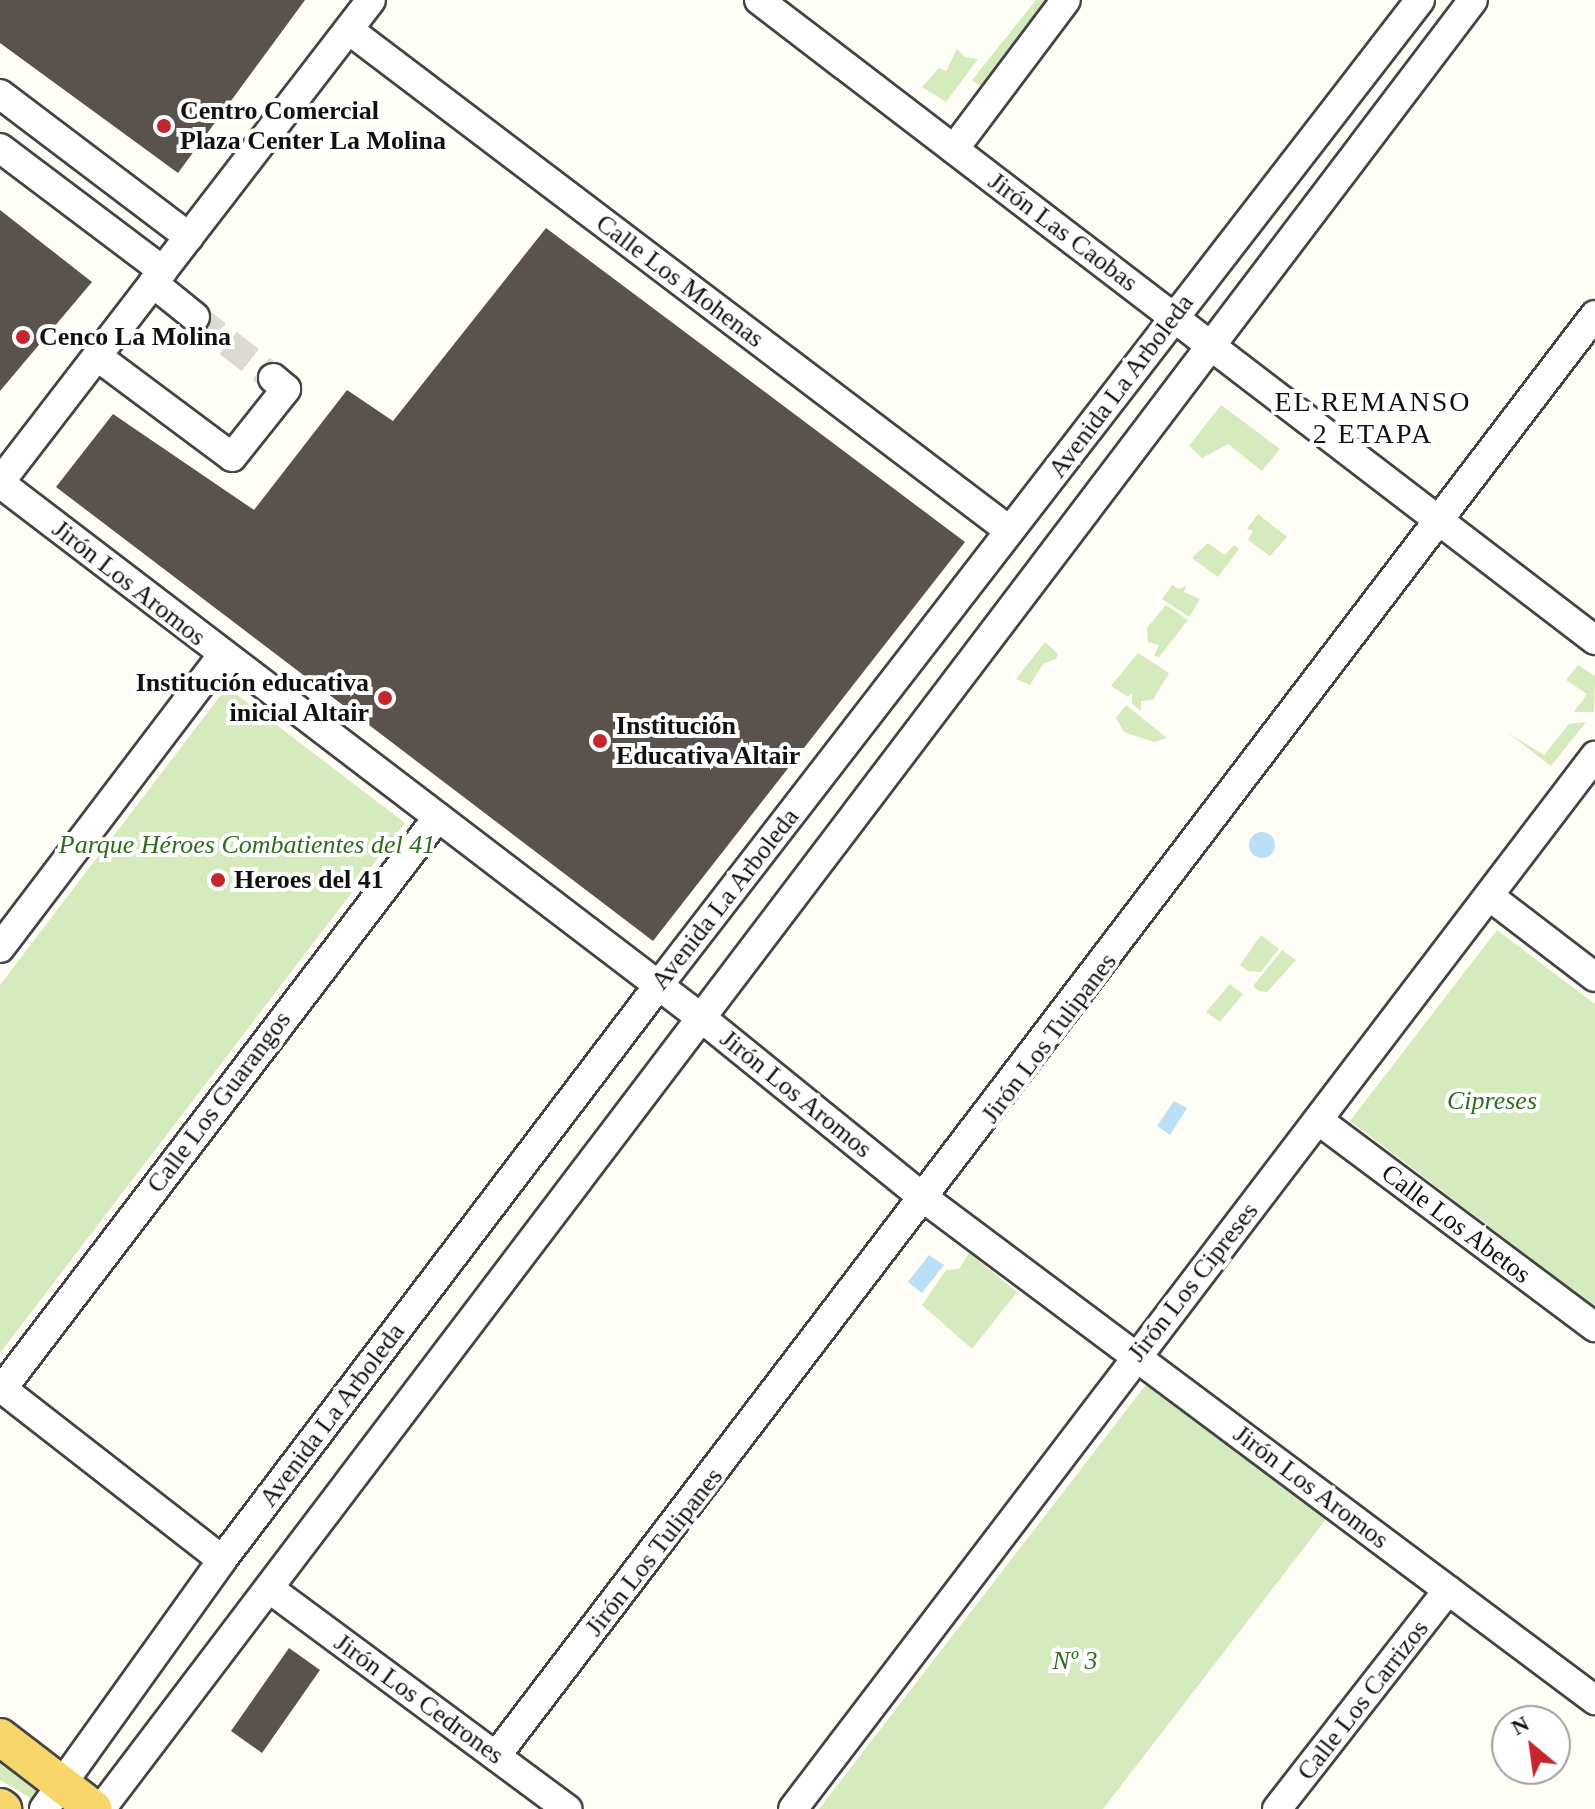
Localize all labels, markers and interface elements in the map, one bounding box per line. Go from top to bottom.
place label: Centro Comercial Plaza Center La Molina [180,95,446,156]
marker: Centro Comercial Plaza Center La Molina [155,117,173,135]
street label: Jirón Las Caobas [982,166,1144,298]
street label: Calle Los Mohenas [590,208,770,354]
street label: Avenida La Arboleda [1041,287,1201,485]
place label: Cenco La Molina [39,321,231,353]
marker: Cenco La Molina [14,328,32,346]
district label: EL REMANSO 2 ETAPA [1274,385,1472,451]
street label: Jirón Los Aromos [45,513,213,653]
place label: Institución educativa inicial Altair [136,667,369,728]
marker: Institución educativa inicial Altair [376,689,394,707]
place label: Institución Educativa Altair [616,710,802,772]
marker: Institución Educativa Altair [591,732,609,750]
street label: Avenida La Arboleda [644,801,806,997]
park label: Parque Héroes Combatientes del 41 [59,829,435,861]
place label: Heroes del 41 [234,864,384,896]
marker: Heroes del 41 [209,871,227,889]
street label: Jirón Los Tulipanes [975,947,1123,1129]
street label: Calle Los Guarangos [140,1005,298,1199]
street label: Jirón Los Aromos [713,1023,879,1165]
park label: Cipreses [1447,1085,1537,1117]
street label: Calle Los Abetos [1375,1157,1537,1291]
street label: Jirón Los Cipreses [1121,1196,1265,1368]
street label: Avenida La Arboleda [252,1316,412,1514]
street label: Jirón Los Aromos [1227,1418,1395,1556]
street label: Jirón Los Tulipanes [578,1461,730,1643]
street label: Calle Los Carrizos [1291,1614,1435,1786]
street label: Jirón Los Cedrones [328,1627,510,1771]
park label: Nº 3 [1053,1645,1097,1677]
north arrow [1491,1705,1571,1785]
text: N [1507,1711,1533,1740]

